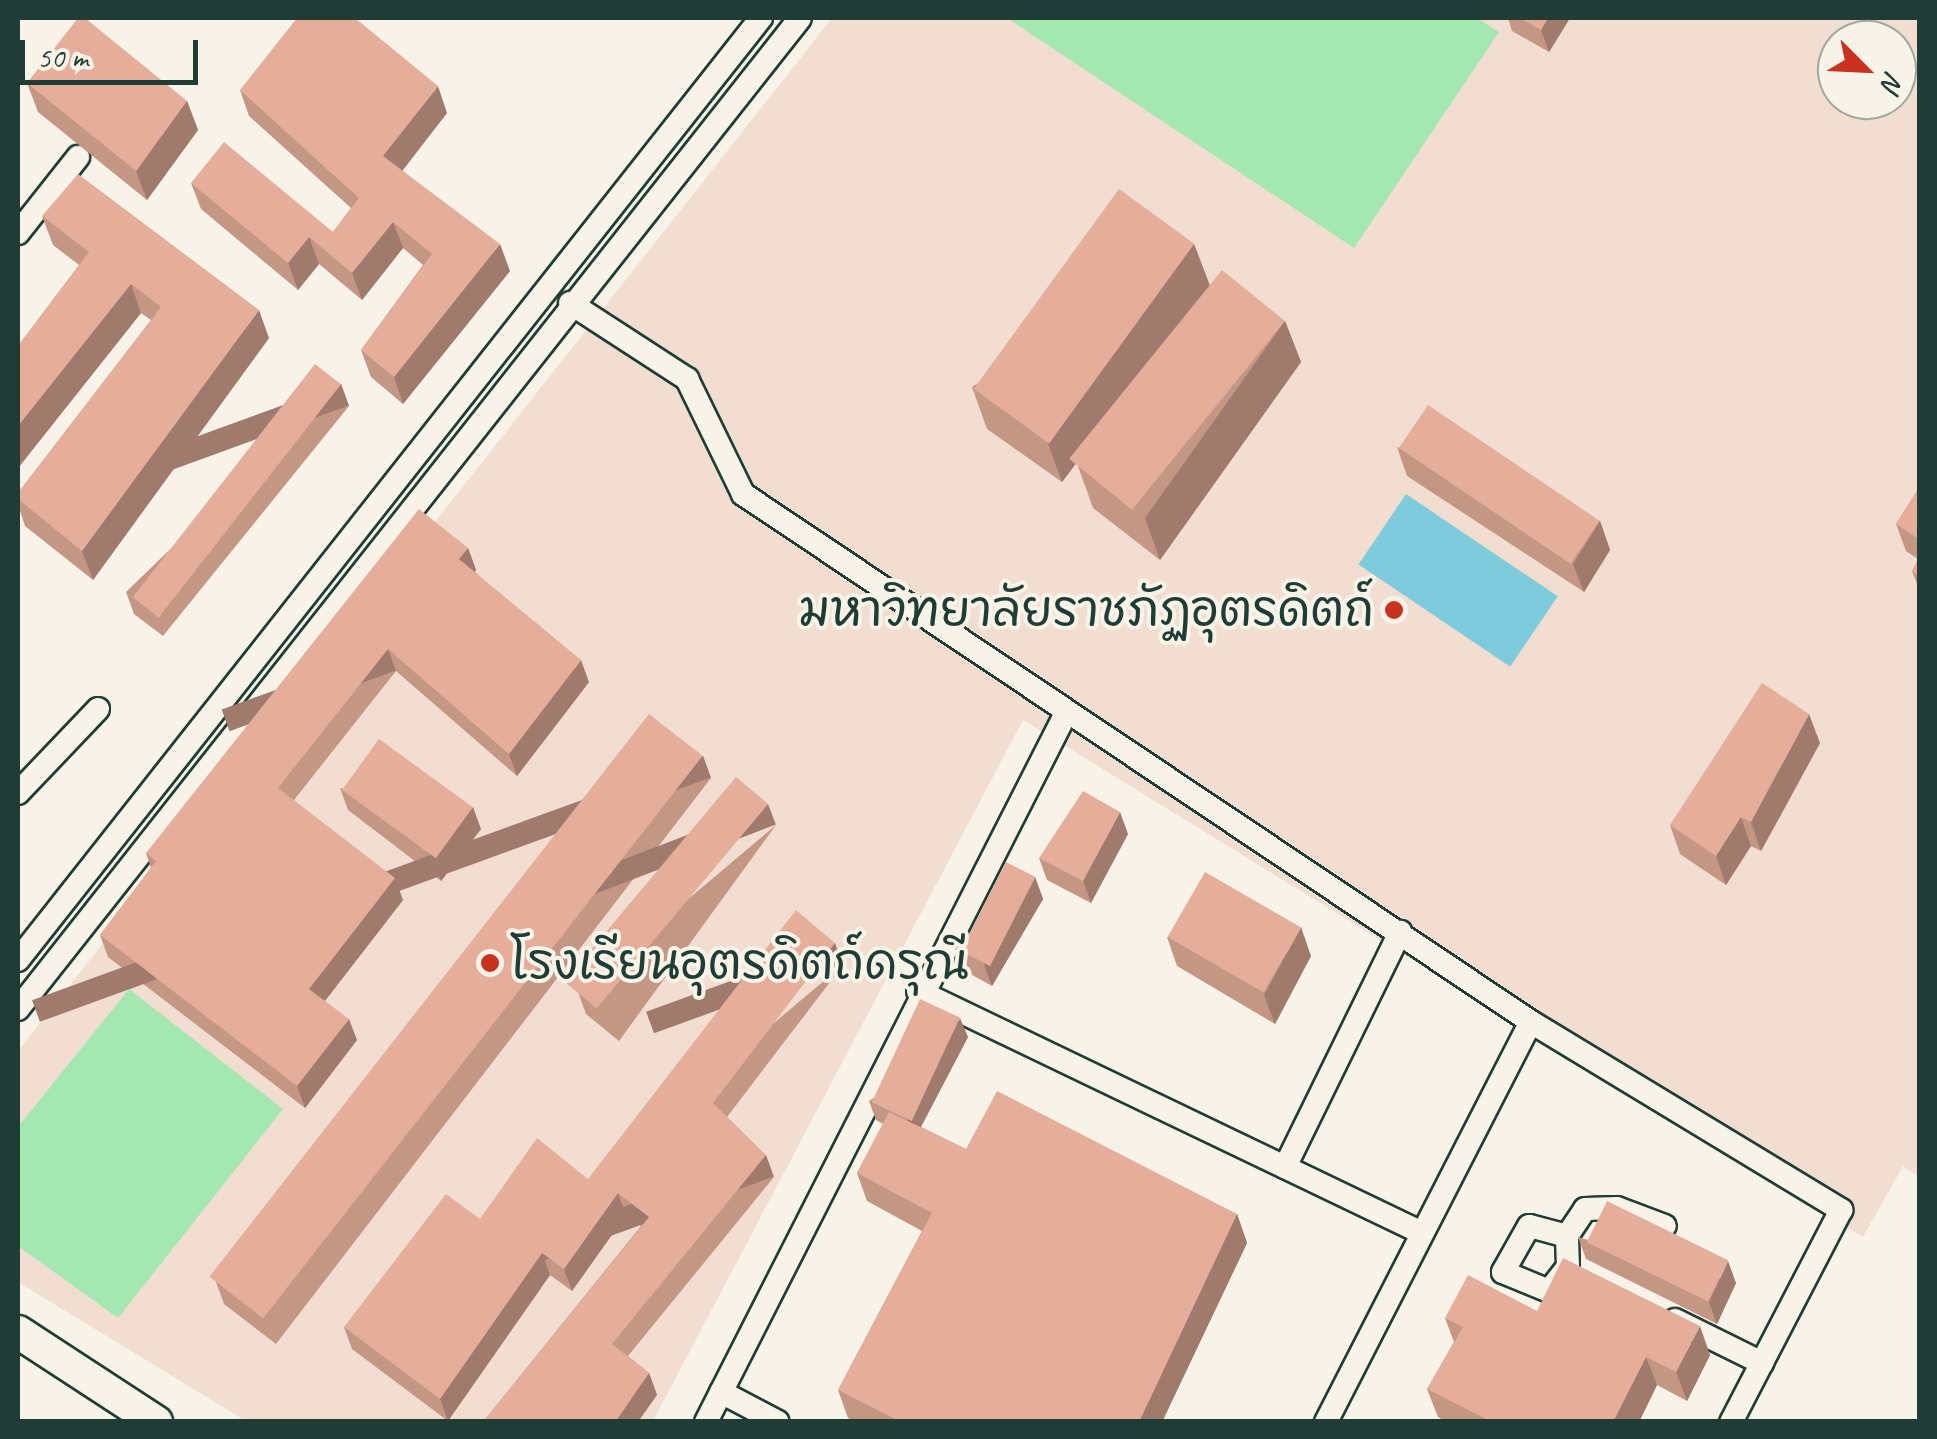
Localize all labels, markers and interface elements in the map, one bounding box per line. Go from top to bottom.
scale bar [25,20,202,82]
north arrow [1817,20,1917,120]
text: 50 m [37,38,88,76]
text: N [1874,67,1913,97]
place label: มหาวิทยาลัยราชภัฏอุตรดิตถ์ [799,581,1374,639]
marker: มหาวิทยาลัยราชภัฏอุตรดิตถ์ [1383,599,1405,621]
place label: โรงเรียนอุตรดิตถ์ดรุณี [510,934,969,992]
marker: โรงเรียนอุตรดิตถ์ดรุณี [479,952,501,974]

